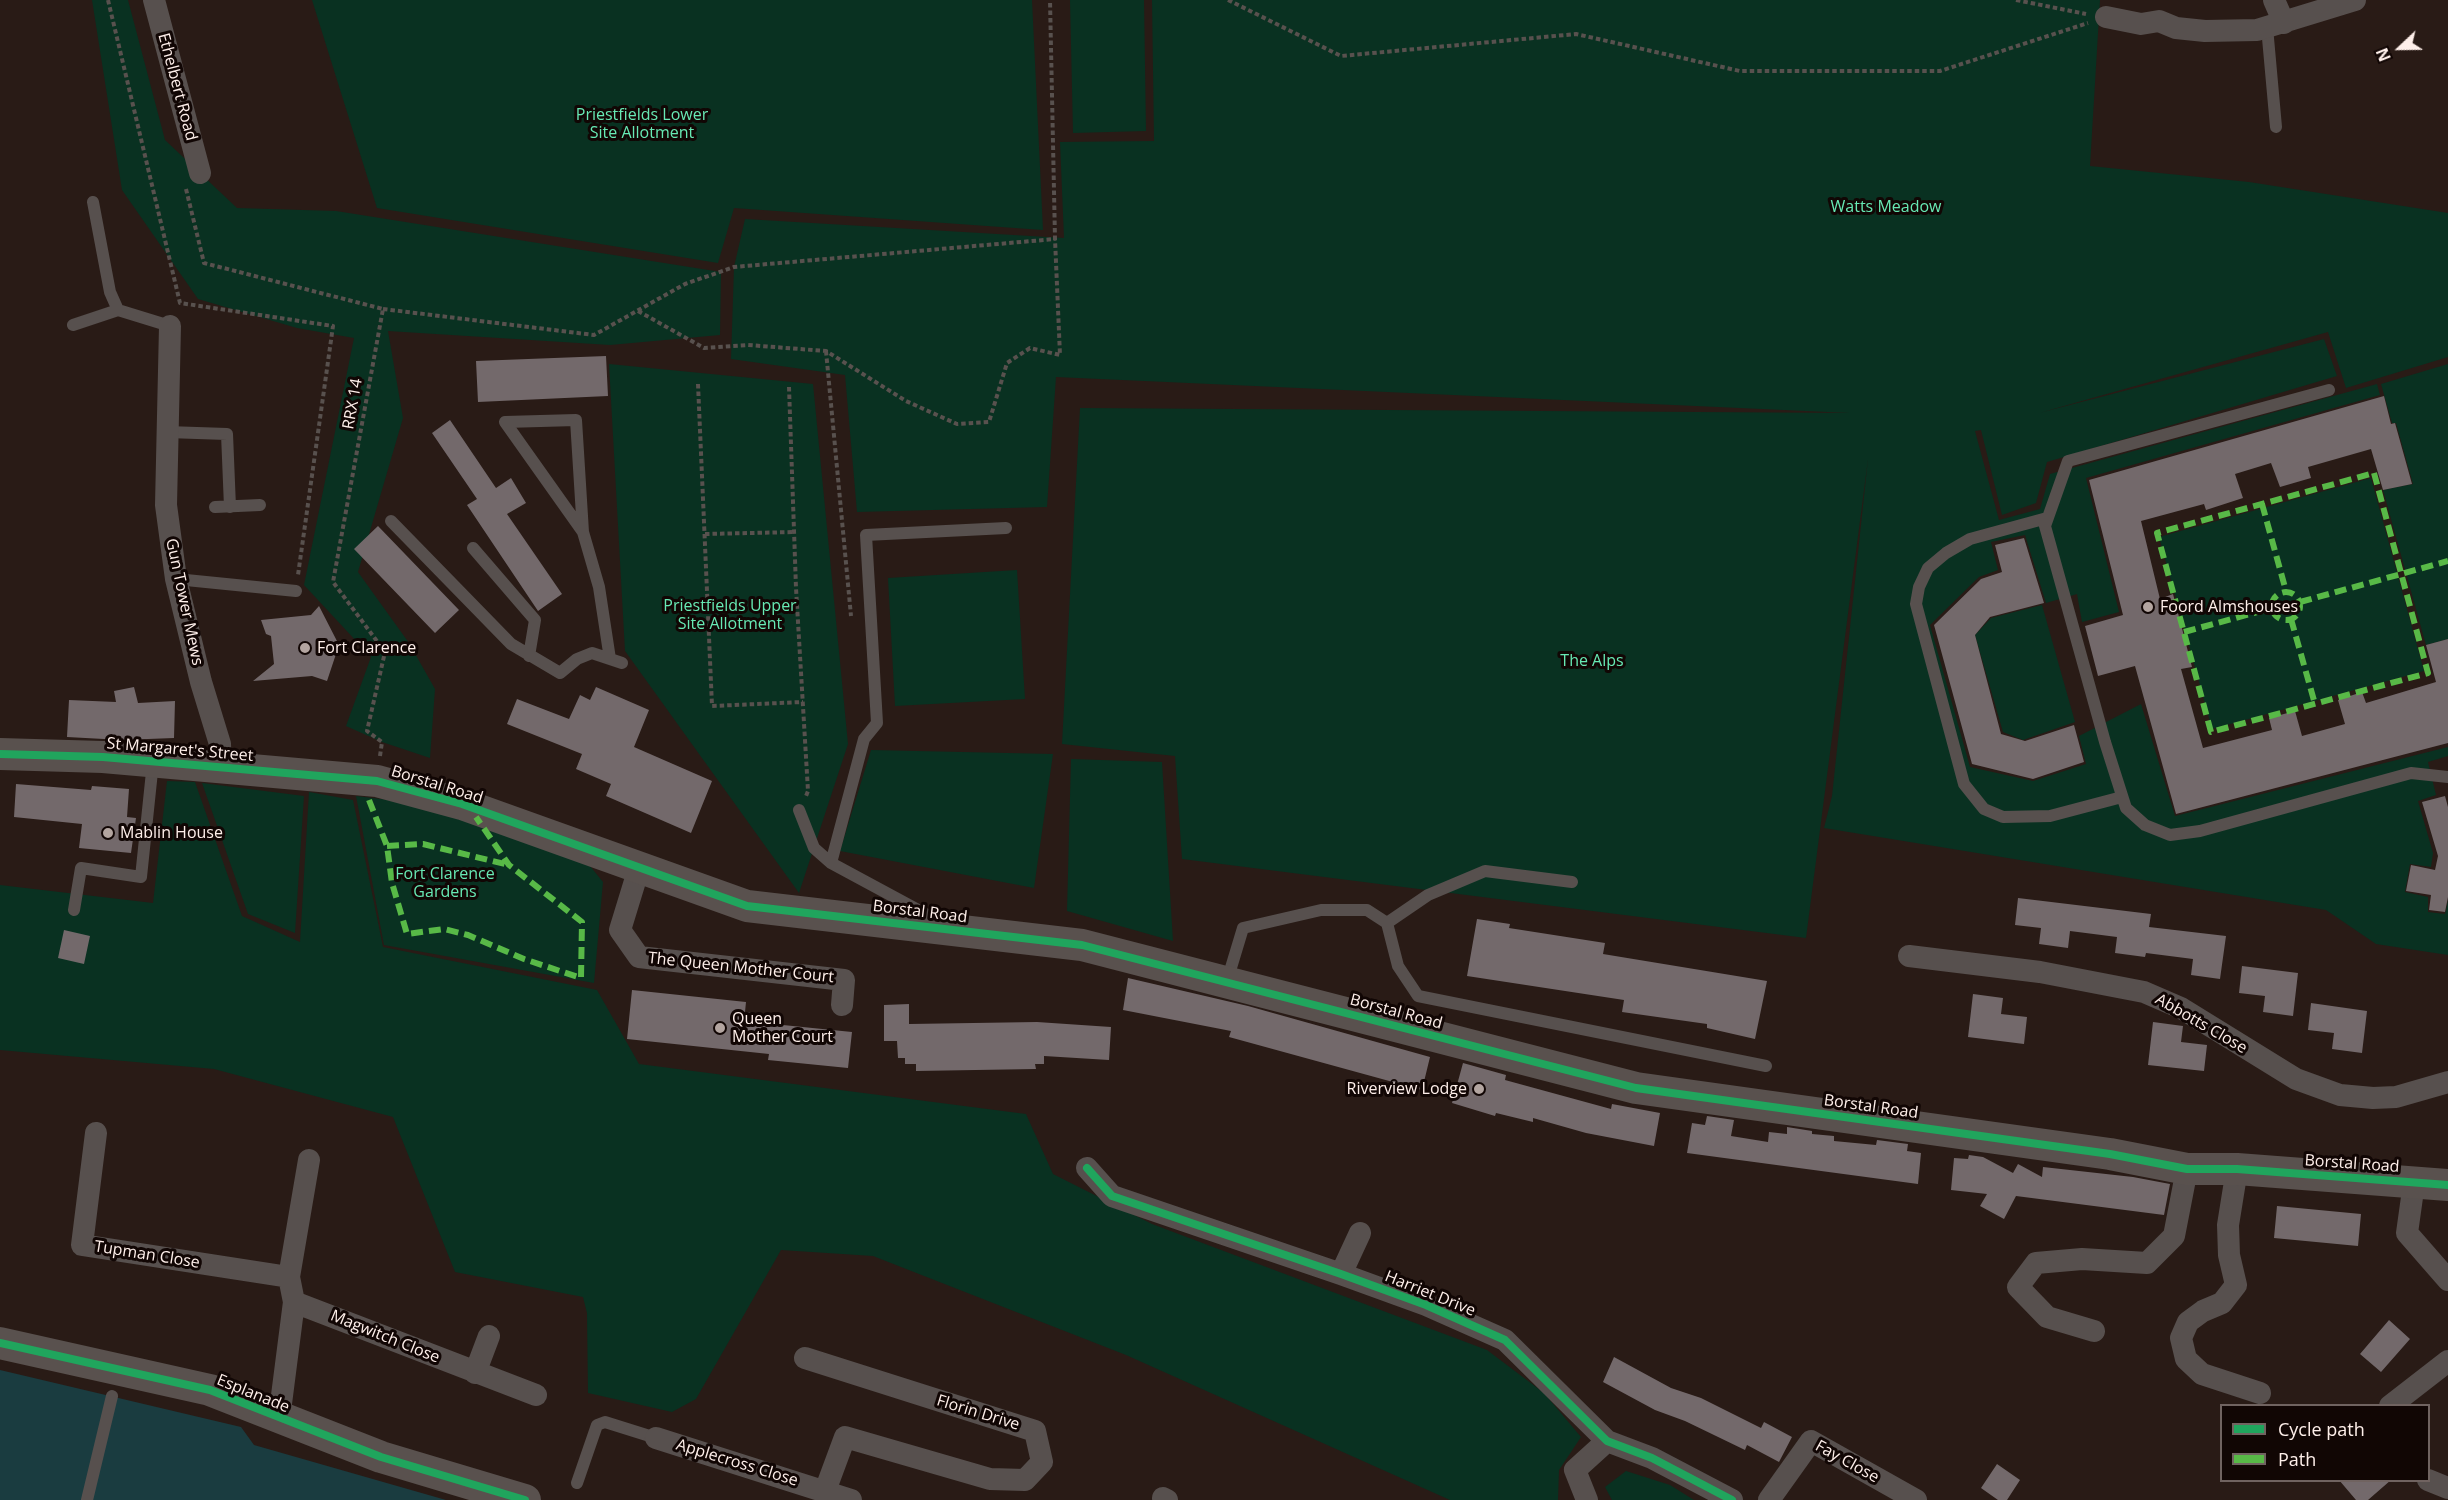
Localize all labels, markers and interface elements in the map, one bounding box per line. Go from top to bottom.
north arrow [2370,18,2430,78]
street label: Ethelbert Road [153,31,201,143]
text: N [2371,45,2396,65]
park label: Priestfields Lower Site Allotment [576,105,708,143]
park label: Watts Meadow [1831,197,1941,217]
street label: RRX 14 [339,377,367,431]
street label: Gun Tower Mews [161,537,207,667]
park label: Priestfields Upper Site Allotment [663,596,797,634]
place label: Foord Almshouses [2160,597,2298,617]
marker: Foord Almshouses [2141,600,2155,614]
place label: Fort Clarence [317,638,416,658]
marker: Fort Clarence [298,641,312,655]
park label: The Alps [1560,651,1624,671]
street label: St Margaret's Street [106,734,254,766]
street label: Borstal Road [389,762,485,808]
place label: Mablin House [120,823,223,843]
marker: Mablin House [101,826,115,840]
park label: Fort Clarence Gardens [395,864,495,902]
street label: Borstal Road [872,897,968,927]
street label: The Queen Mother Court [647,949,835,987]
street label: Borstal Road [1348,990,1444,1034]
street label: Abbotts Close [2152,990,2250,1058]
place label: Queen Mother Court [732,1009,833,1047]
marker: Queen Mother Court [713,1021,727,1035]
place label: Riverview Lodge [1347,1079,1467,1099]
marker: Riverview Lodge [1472,1082,1486,1096]
street label: Borstal Road [1823,1091,1919,1123]
street label: Borstal Road [2304,1151,2400,1177]
street label: Tupman Close [93,1237,201,1273]
street label: Harriet Drive [1382,1267,1478,1321]
street label: Magwitch Close [328,1306,442,1368]
street label: Esplanade [214,1371,292,1417]
street label: Florin Drive [934,1391,1022,1435]
legend [2220,1404,2430,1482]
text: Cycle path [2278,1417,2365,1441]
street label: Applecross Close [674,1435,800,1491]
street label: Fay Close [1812,1437,1882,1487]
text: Path [2278,1447,2316,1471]

